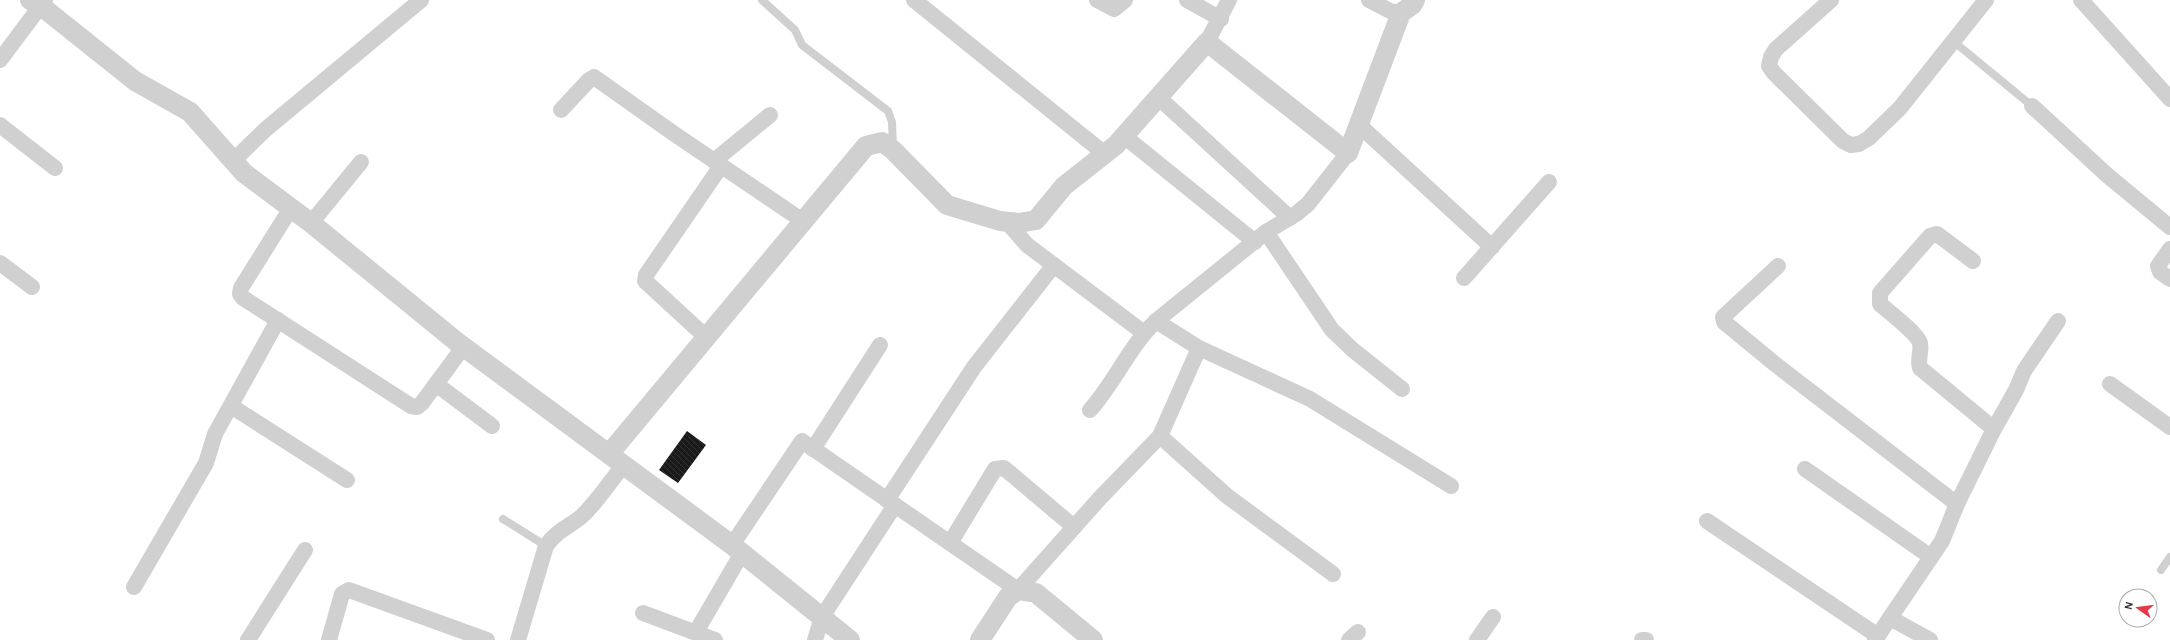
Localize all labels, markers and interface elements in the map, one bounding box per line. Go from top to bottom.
north arrow [2118,588,2158,628]
text: N [2123,601,2135,611]

